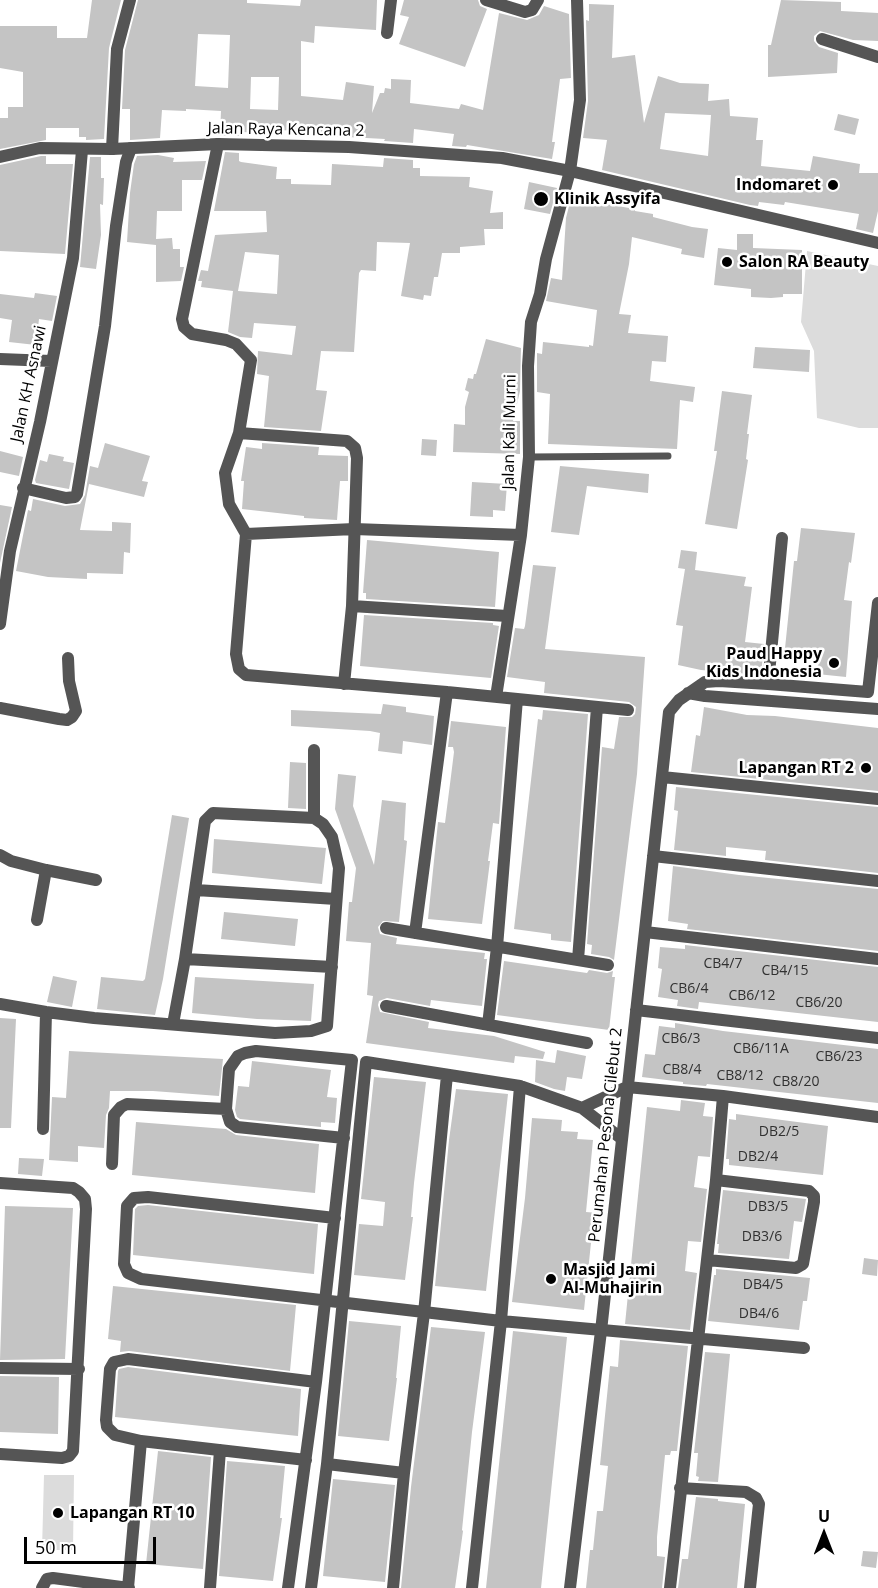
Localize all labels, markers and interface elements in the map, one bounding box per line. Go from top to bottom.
street label: Jalan Raya Kencana 2 [207,119,365,141]
place label: Indomaret [736,175,821,195]
marker: Indomaret [826,178,840,192]
place label: Klinik Assyifa [554,189,661,209]
marker: Klinik Assyifa [532,190,550,208]
place label: Salon RA Beauty [739,252,869,272]
marker: Salon RA Beauty [720,255,734,269]
street label: Jalan KH Asnawi [7,324,51,444]
street label: Jalan Kali Murni [499,374,521,490]
place label: Paud Happy Kids Indonesia [706,644,822,682]
marker: Paud Happy Kids Indonesia [827,656,841,670]
place label: Lapangan RT 2 [738,758,854,778]
marker: Lapangan RT 2 [859,761,873,775]
house number: CB4/7 [703,956,743,972]
house number: CB4/15 [761,963,809,979]
house number: CB6/4 [669,981,709,997]
house number: CB6/12 [728,988,776,1004]
house number: CB6/20 [795,995,843,1011]
street label: Perumahan Pesona Cilebut 2 [585,1027,627,1243]
house number: CB6/3 [661,1031,701,1047]
house number: CB6/11A [733,1041,789,1057]
house number: CB6/23 [815,1049,863,1065]
house number: CB8/4 [662,1062,702,1078]
house number: CB8/12 [716,1068,764,1084]
house number: CB8/20 [772,1074,820,1090]
house number: DB2/5 [759,1124,799,1140]
house number: DB2/4 [738,1149,778,1165]
house number: DB3/5 [748,1199,788,1215]
house number: DB3/6 [742,1229,782,1245]
place label: Masjid Jami Al-Muhajirin [563,1260,662,1298]
marker: Masjid Jami Al-Muhajirin [544,1272,558,1286]
house number: DB4/5 [743,1277,783,1293]
house number: DB4/6 [739,1306,779,1322]
place label: Lapangan RT 10 [70,1503,195,1523]
north arrow [794,1504,854,1564]
text: U [818,1505,830,1527]
marker: Lapangan RT 10 [51,1506,65,1520]
scale bar [27,1525,159,1563]
text: 50 m [35,1535,77,1559]

